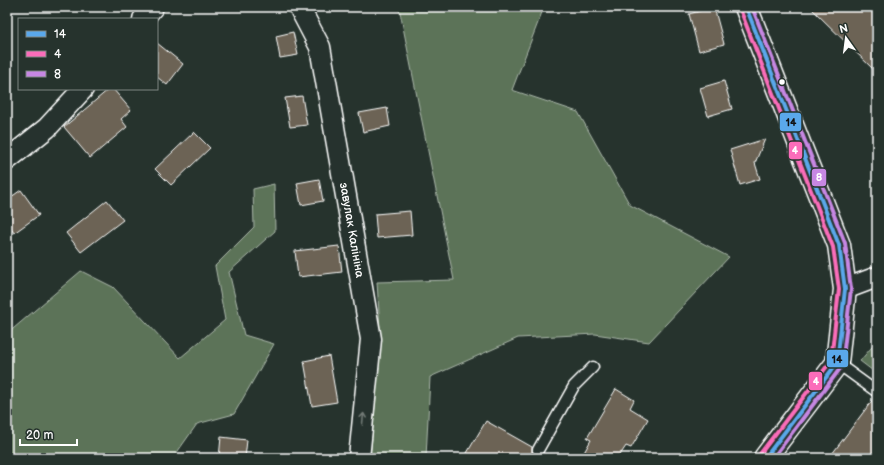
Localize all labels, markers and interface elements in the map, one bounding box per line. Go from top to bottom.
legend [18,18,158,90]
north arrow [826,18,866,58]
text: N [838,21,849,36]
text: 14 [54,27,67,42]
text: 4 [54,47,62,62]
text: 8 [54,67,61,82]
unlabelled marker [777,77,787,87]
line badge: 14 [779,112,802,132]
text: 14 [785,116,797,129]
line badge: 4 [788,141,803,160]
text: 4 [792,144,799,157]
line badge: 8 [811,168,827,187]
text: 8 [816,171,823,184]
street label: завулак Калініна [336,181,368,279]
line badge: 14 [826,349,849,368]
text: 14 [831,353,843,366]
line badge: 4 [808,371,823,391]
text: 4 [813,375,820,388]
one-way arrow [359,413,367,426]
scale bar [20,421,77,447]
text: 20 m [26,428,53,443]

